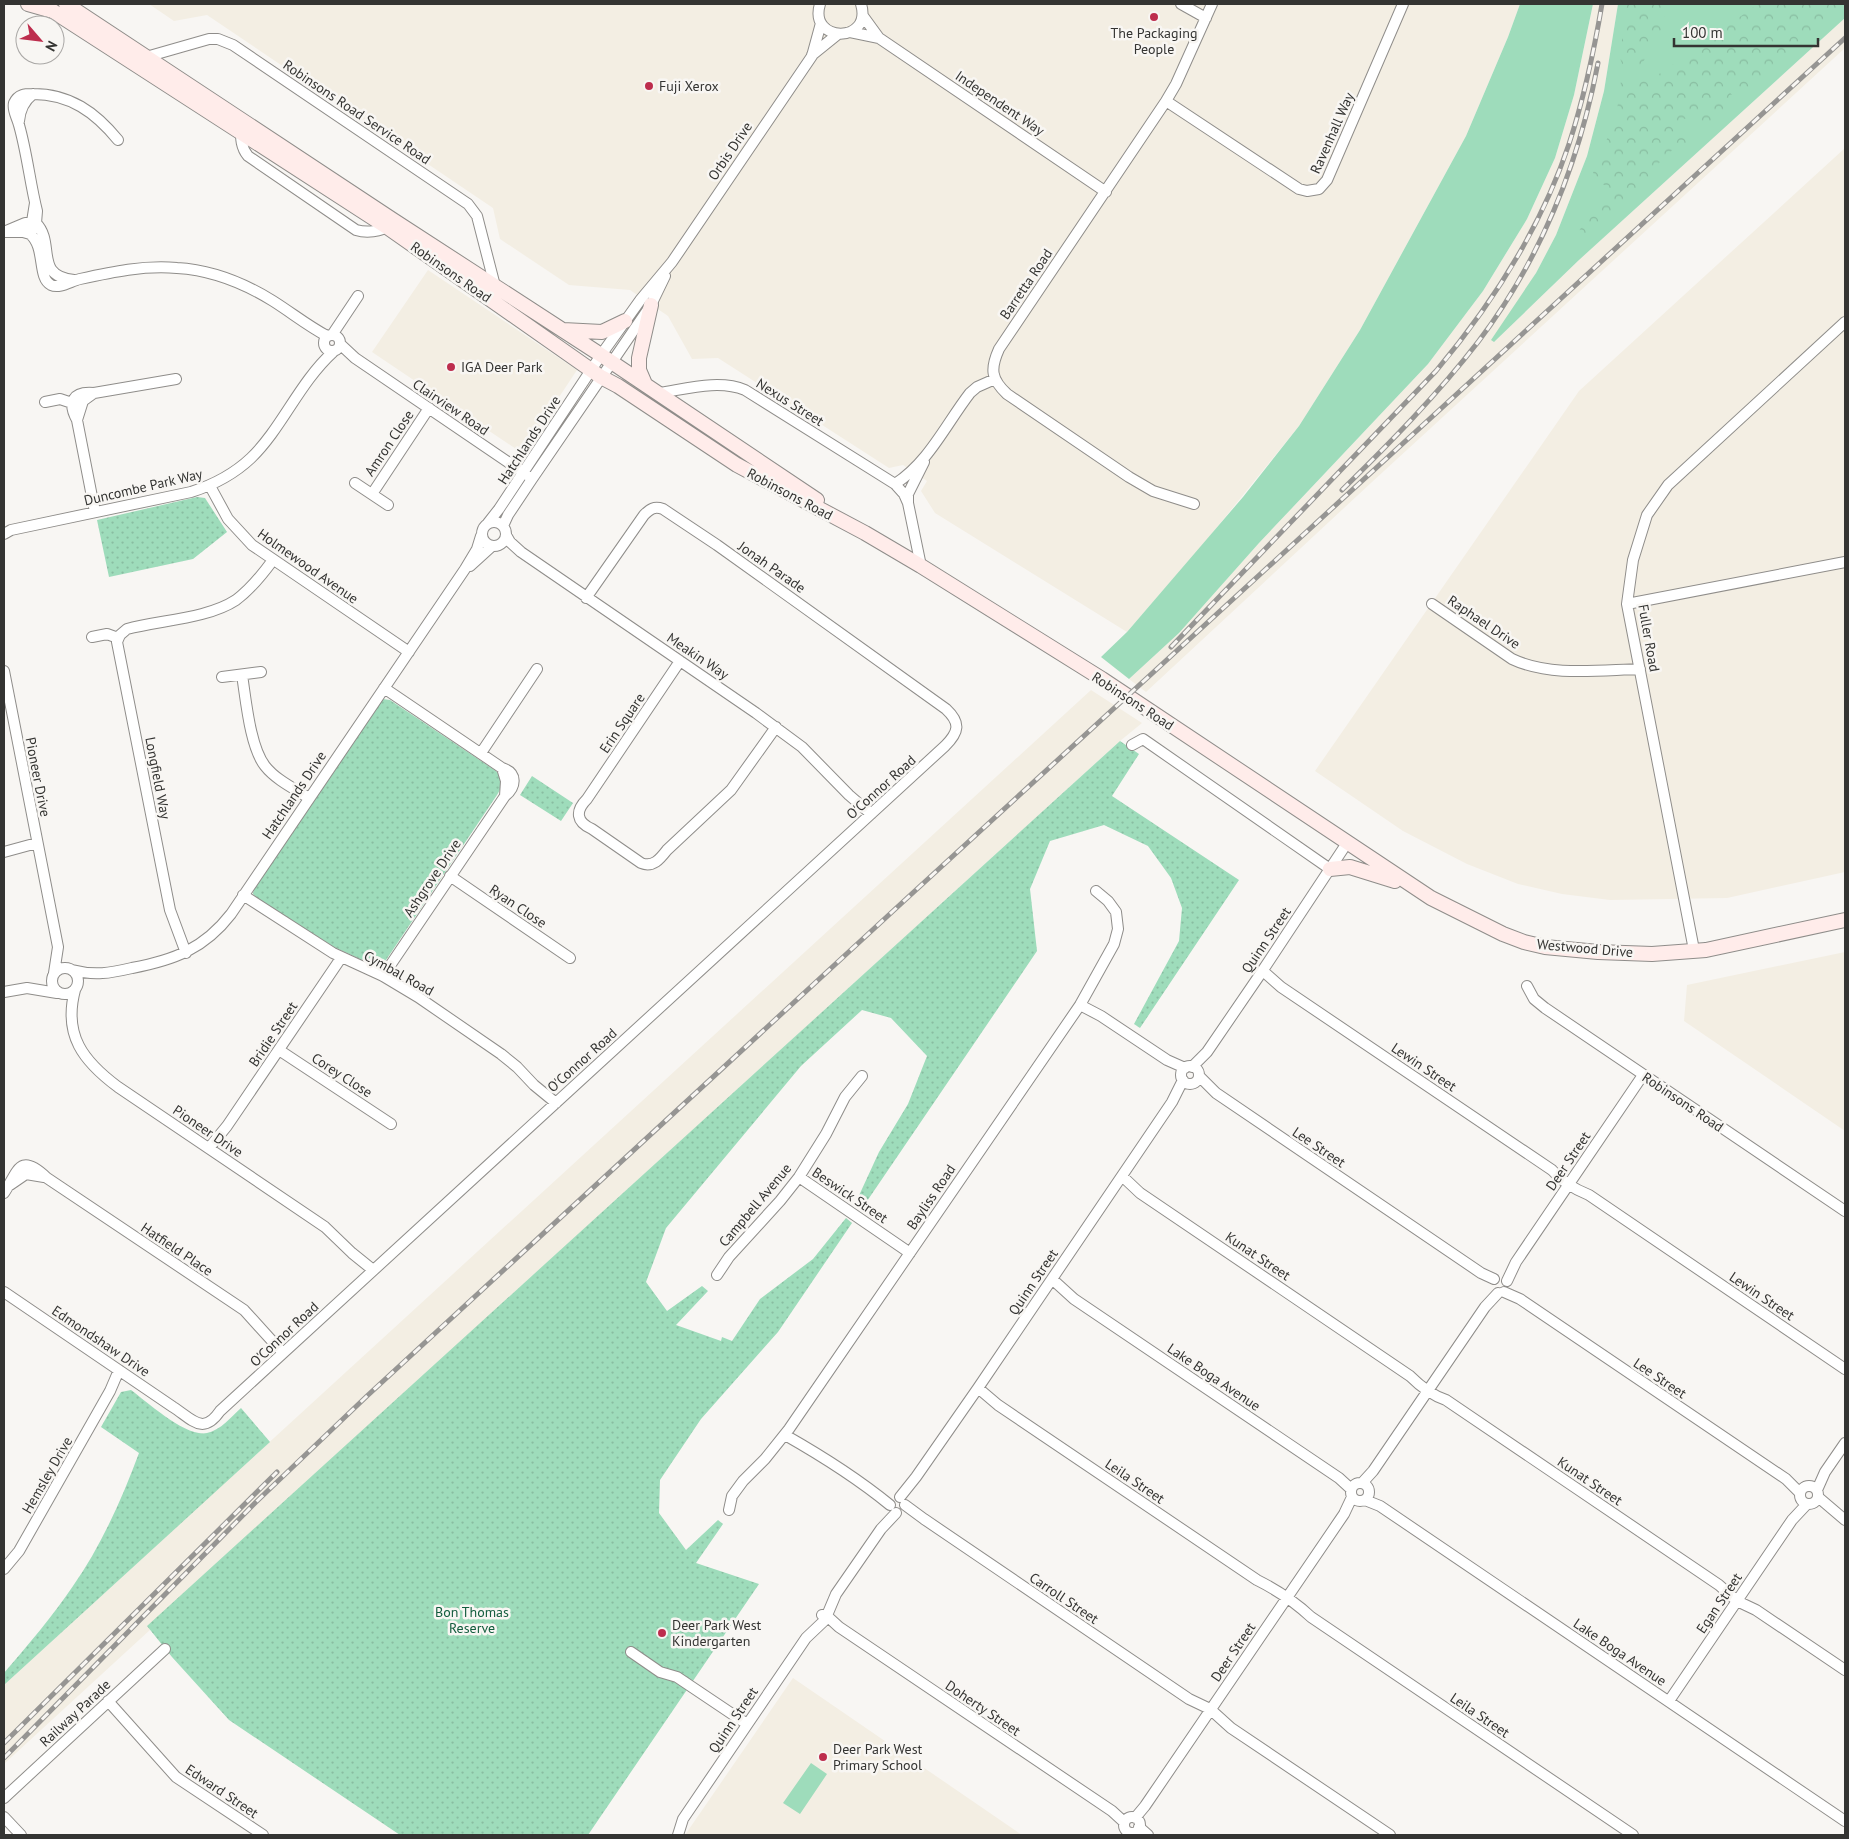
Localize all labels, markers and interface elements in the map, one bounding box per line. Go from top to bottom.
marker: The Packaging People [1148,11,1160,23]
north arrow [15,15,65,65]
scale bar [1674,15,1818,47]
text: 100 m [1682,23,1723,42]
place label: The Packaging People [1111,24,1197,58]
text: N [41,38,62,54]
street label: Robinsons Road Service Road [280,56,434,168]
street label: Independent Way [952,67,1048,140]
place label: Fuji Xerox [659,77,719,95]
marker: Fuji Xerox [643,80,655,92]
street label: Ravenhall Way [1306,89,1358,177]
street label: Orbis Drive [704,118,756,184]
street label: Robinsons Road [407,238,495,306]
street label: Barretta Road [996,245,1056,323]
place label: IGA Deer Park [461,358,543,376]
marker: IGA Deer Park [445,361,457,373]
street label: Nexus Street [753,374,827,430]
street label: Clairview Road [409,375,493,439]
street label: Hatchlands Drive [494,392,564,488]
street label: Amron Close [360,407,418,479]
street label: Robinsons Road [744,464,836,524]
street label: Duncombe Park Way [82,465,204,509]
street label: Holmewood Avenue [254,524,362,608]
street label: Jonah Parade [734,537,809,597]
street label: Raphael Drive [1444,591,1524,653]
street label: Fuller Road [1634,603,1664,673]
street label: Meakin Way [663,629,733,684]
street label: Robinsons Road [1088,668,1178,734]
street label: Erin Square [595,689,649,757]
street label: Longfield Way [141,735,175,821]
street label: Pioneer Drive [21,736,55,818]
street label: Hatchlands Drive [258,748,330,842]
street label: O'Connor Road [842,751,920,823]
street label: Ashgrove Drive [399,836,465,920]
street label: Ryan Close [486,880,550,932]
street label: Quinn Street [1237,903,1295,976]
street label: Westwood Drive [1536,935,1634,961]
street label: Cymbal Road [361,946,437,1000]
street label: Bridie Street [245,998,301,1070]
street label: O'Connor Road [543,1024,621,1096]
street label: Lewin Street [1388,1039,1460,1095]
street label: Corey Close [308,1049,376,1101]
street label: Robinsons Road [1639,1068,1727,1136]
street label: Pioneer Drive [170,1101,246,1161]
street label: Lee Street [1289,1123,1349,1171]
street label: Deer Street [1542,1128,1594,1194]
street label: Campbell Avenue [715,1160,795,1250]
street label: Bayliss Road [903,1161,959,1233]
street label: Beswick Street [809,1163,891,1227]
street label: Hatfield Place [138,1218,216,1280]
street label: Kunat Street [1222,1228,1294,1284]
street label: Quinn Street [1004,1245,1062,1318]
street label: Lewin Street [1726,1268,1798,1324]
street label: O'Connor Road [246,1298,322,1370]
street label: Edmondshaw Drive [48,1301,154,1381]
street label: Lake Boga Avenue [1164,1339,1264,1415]
street label: Lee Street [1630,1354,1690,1402]
street label: Hemsley Drive [18,1433,76,1517]
street label: Kunat Street [1554,1453,1626,1509]
street label: Leila Street [1102,1455,1168,1508]
street label: Carroll Street [1026,1568,1102,1628]
street label: Egan Street [1692,1569,1746,1637]
park label: Bon Thomas Reserve [435,1603,509,1637]
street label: Lake Boga Avenue [1570,1614,1670,1690]
place label: Deer Park West Kindergarten [672,1616,762,1650]
street label: Deer Street [1207,1619,1259,1685]
marker: Deer Park West Kindergarten [656,1627,668,1639]
street label: Railway Parade [36,1676,114,1750]
street label: Doherty Street [942,1676,1024,1740]
street label: Quinn Street [704,1683,762,1756]
street label: Leila Street [1447,1689,1513,1742]
place label: Deer Park West Primary School [833,1740,923,1774]
marker: Deer Park West Primary School [817,1751,829,1763]
street label: Edward Street [182,1760,262,1822]

